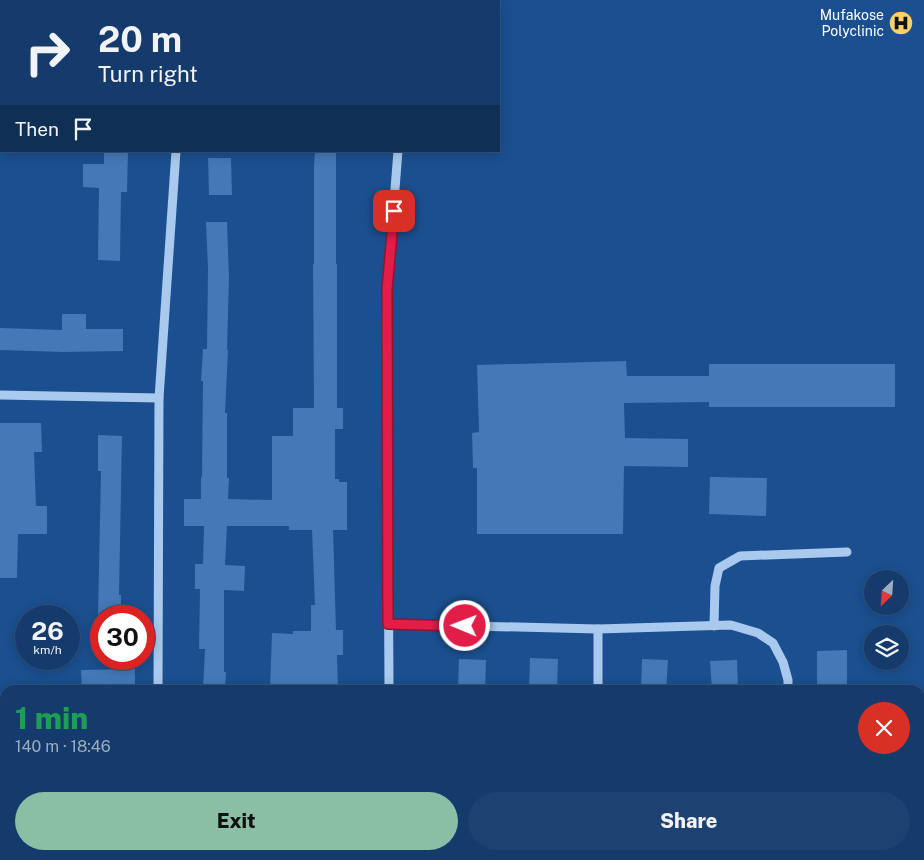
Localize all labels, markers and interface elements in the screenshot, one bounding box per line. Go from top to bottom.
place label: Mufakose Polyclinic [820,7,884,39]
hospital icon: Mufakose Polyclinic [888,10,914,36]
text: 20 m [98,19,182,60]
icon: right [15,20,80,85]
text: Turn right [98,61,198,87]
icon: arrive [69,115,97,143]
text: Then [15,118,59,140]
pin [373,190,415,232]
icon: arrive [380,197,408,225]
north arrow [864,570,909,615]
map controls [864,570,909,670]
position arrow [438,599,490,651]
speed limit sign: 30 [90,605,155,670]
text: 26 [31,616,64,646]
button: layers [864,625,909,670]
text: km/h [33,643,62,657]
text: 1 min [15,700,88,736]
button: close [858,702,910,754]
text: 140 m · 18:46 [15,737,111,756]
button: Exit [15,792,458,850]
button: Share [468,792,910,850]

